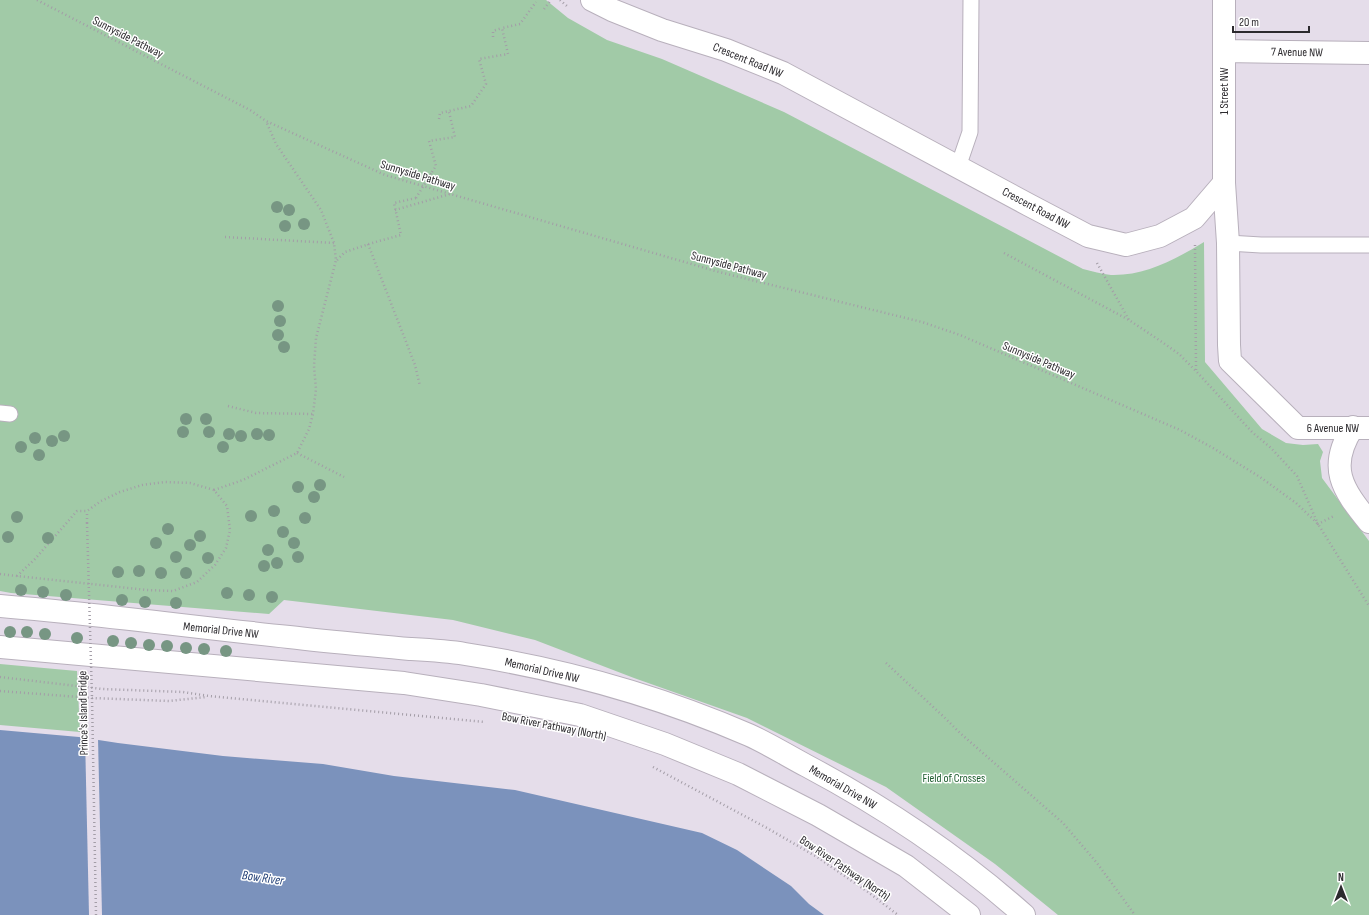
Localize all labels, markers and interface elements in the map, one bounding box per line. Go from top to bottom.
scale bar [1233,8,1309,34]
street label: Sunnyside Pathway [90,13,166,62]
text: 20 m [1239,15,1259,30]
street label: Crescent Road NW [711,40,785,81]
street label: 7 Avenue NW [1271,45,1323,60]
street label: 1 Street NW [1217,67,1232,115]
street label: Sunnyside Pathway [379,157,457,194]
street label: Crescent Road NW [999,184,1072,233]
street label: Sunnyside Pathway [690,248,769,283]
street label: Sunnyside Pathway [1000,338,1078,383]
street label: 6 Avenue NW [1307,421,1359,436]
street label: Memorial Drive NW [182,619,260,642]
street label: Memorial Drive NW [503,655,581,686]
street label: Prince's Island Bridge [75,670,92,756]
street label: Bow River Pathway (North) [500,709,607,744]
street label: Memorial Drive NW [806,762,880,813]
park label: Field of Crosses [923,771,985,786]
street label: Bow River Pathway (North) [797,833,893,904]
water label: Bow River [241,867,286,889]
north arrow [1321,867,1361,907]
text: N [1338,871,1344,884]

